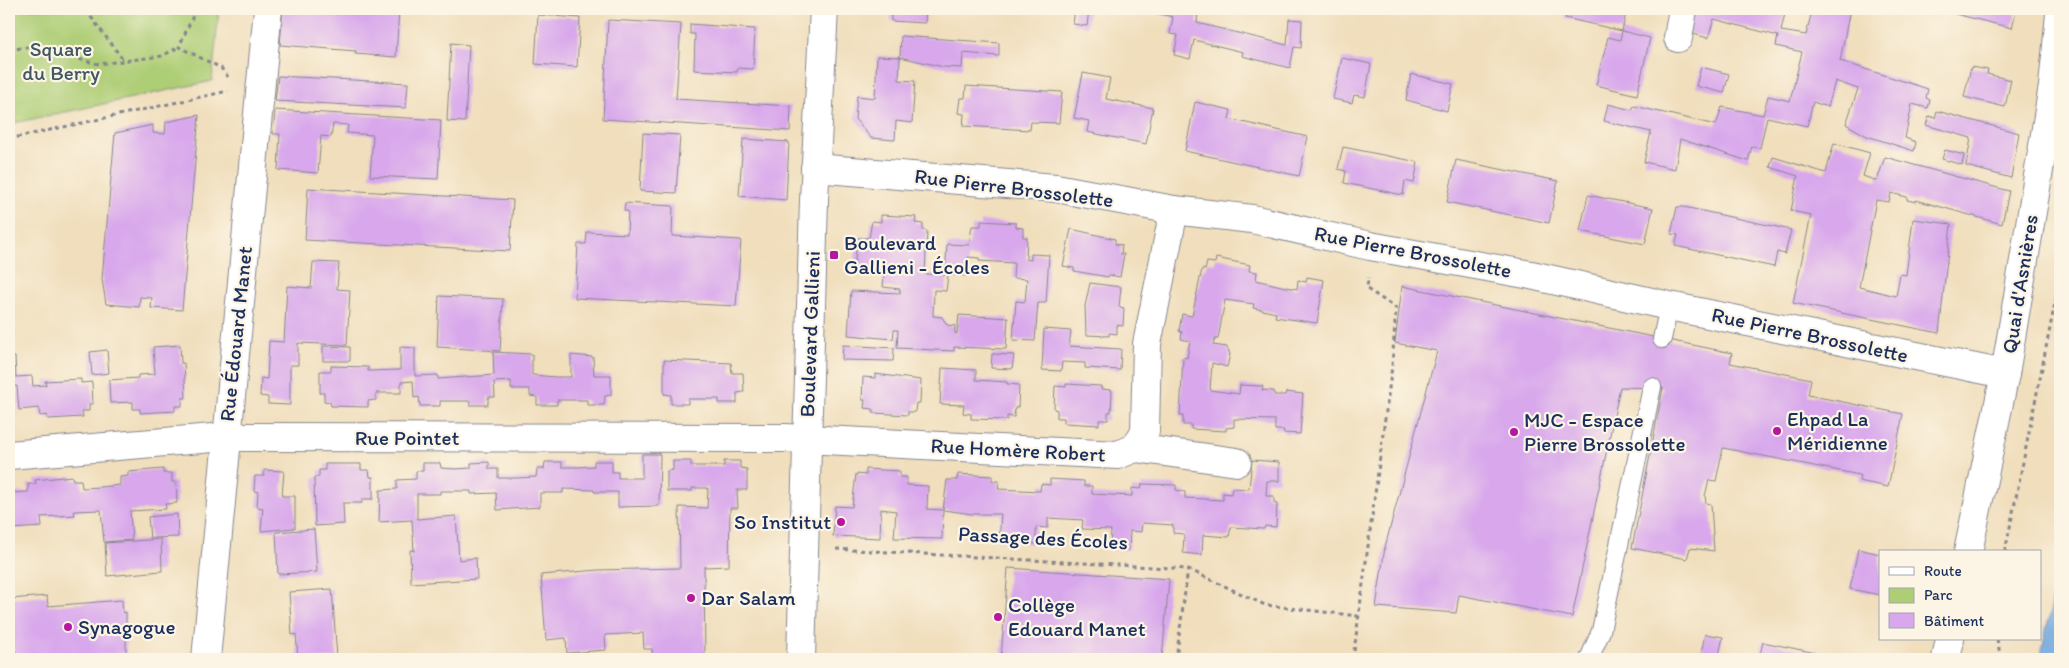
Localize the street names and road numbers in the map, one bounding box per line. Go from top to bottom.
street label: Rue Pierre Brossolette [913,163,1115,212]
street label: Quai d'Asnières [1996,213,2043,355]
street label: Rue Pierre Brossolette [1312,220,1514,283]
street label: Rue Édouard Manet [214,245,257,423]
street label: Boulevard Gallieni [794,250,825,418]
street label: Rue Pierre Brossolette [1710,301,1911,368]
street label: Rue Pointet [355,425,459,450]
street label: Rue Homère Robert [930,432,1106,467]
street label: Passage des Écoles [957,521,1129,554]

